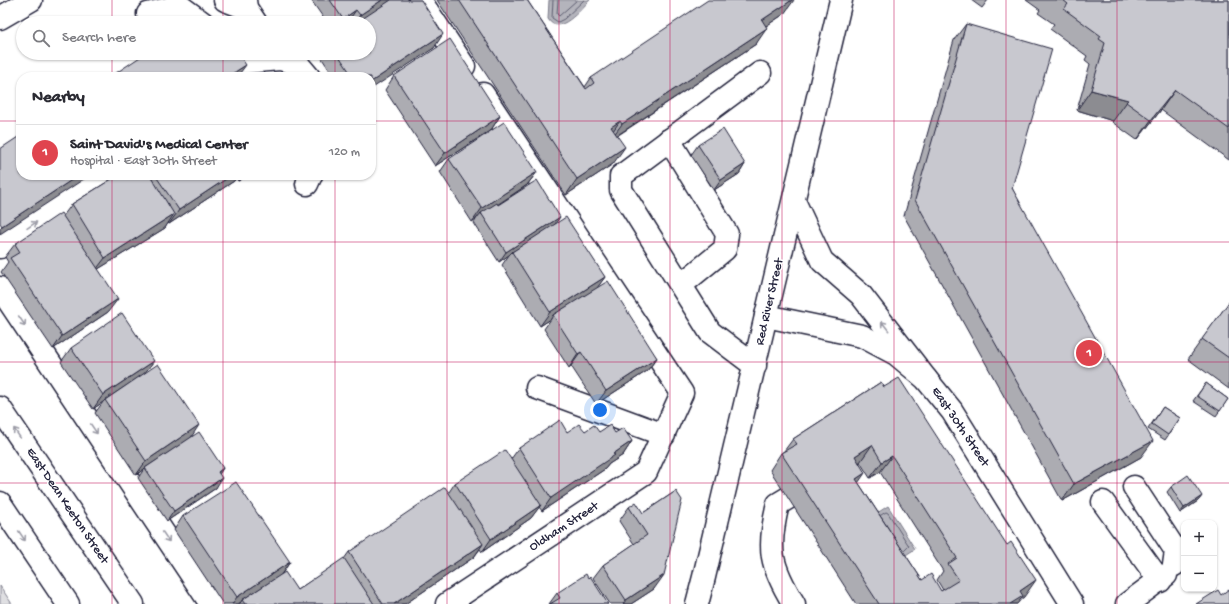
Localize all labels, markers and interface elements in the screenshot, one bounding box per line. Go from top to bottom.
search box [16,16,376,60]
icon: search [30,27,52,49]
text: Search here [62,29,136,47]
text: Nearby [32,88,85,108]
text: Saint David's Medical Center [70,136,248,154]
text: 1 [42,145,48,160]
text: 120 m [329,145,360,160]
text: Hospital · East 30th Street [70,154,216,169]
one-way arrow [27,221,38,229]
street label: Red River Street [753,255,788,347]
one-way arrow [18,315,26,326]
one-way arrow [881,321,889,332]
pin: 1 [1076,338,1102,368]
street label: East 30th Street [928,384,993,471]
your location [590,400,610,420]
one-way arrow [90,423,98,434]
one-way arrow [13,428,21,439]
street label: East Dean Keeton Street [23,445,112,568]
street label: Oldham Street [527,498,603,555]
map controls [1181,520,1217,592]
button: + [1181,520,1217,556]
one-way arrow [18,530,26,541]
one-way arrow [162,531,170,542]
button: − [1181,556,1217,592]

